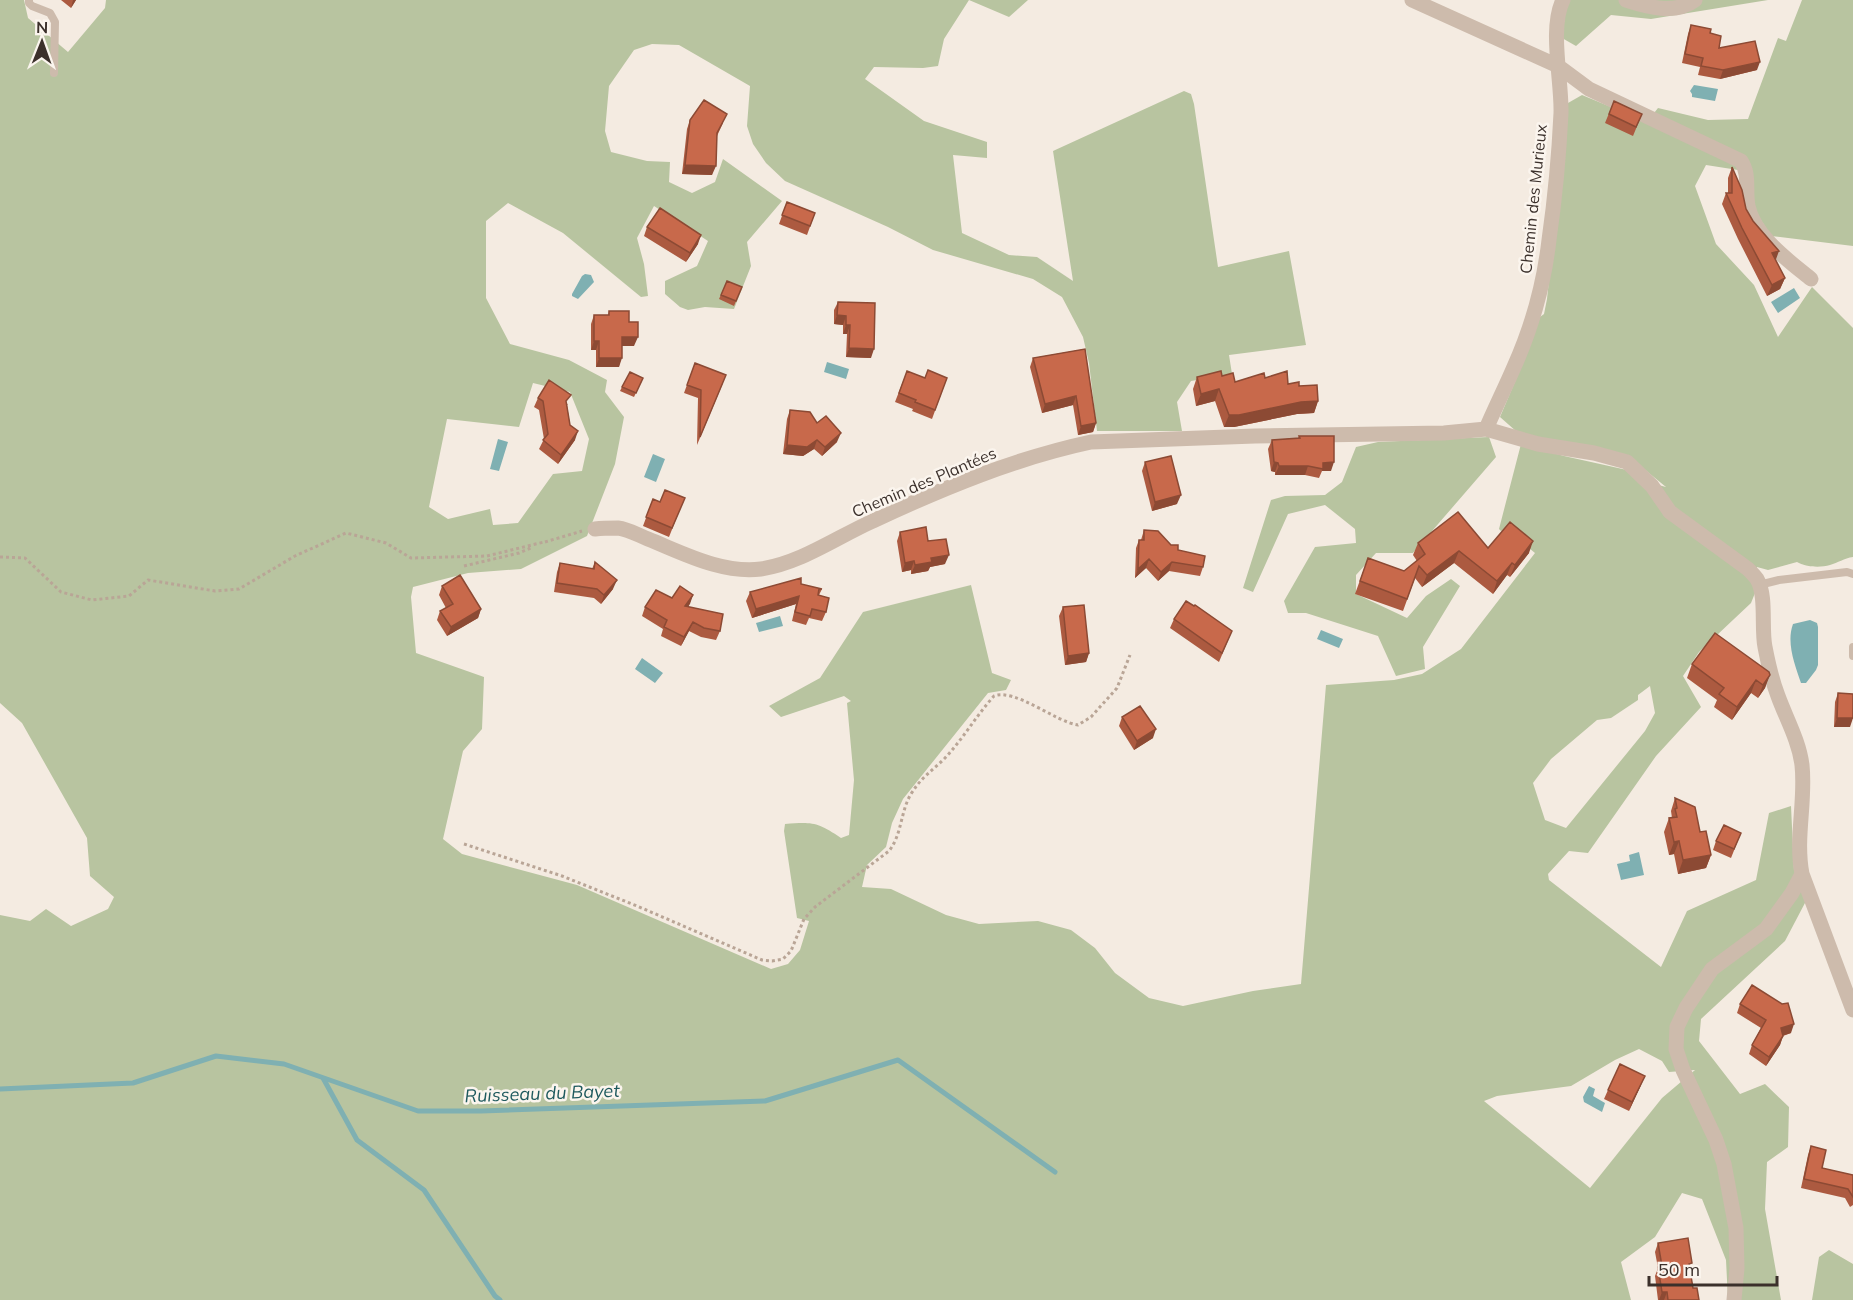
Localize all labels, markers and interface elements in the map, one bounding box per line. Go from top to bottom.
north arrow [12,12,72,72]
text: N [36,17,48,37]
street label: Chemin des Murieux [1515,123,1551,275]
street label: Chemin des Plantées [849,443,999,521]
water label: Ruisseau du Bayet [464,1079,621,1107]
scale bar [1649,1249,1776,1287]
text: 50 m [1658,1258,1700,1281]

